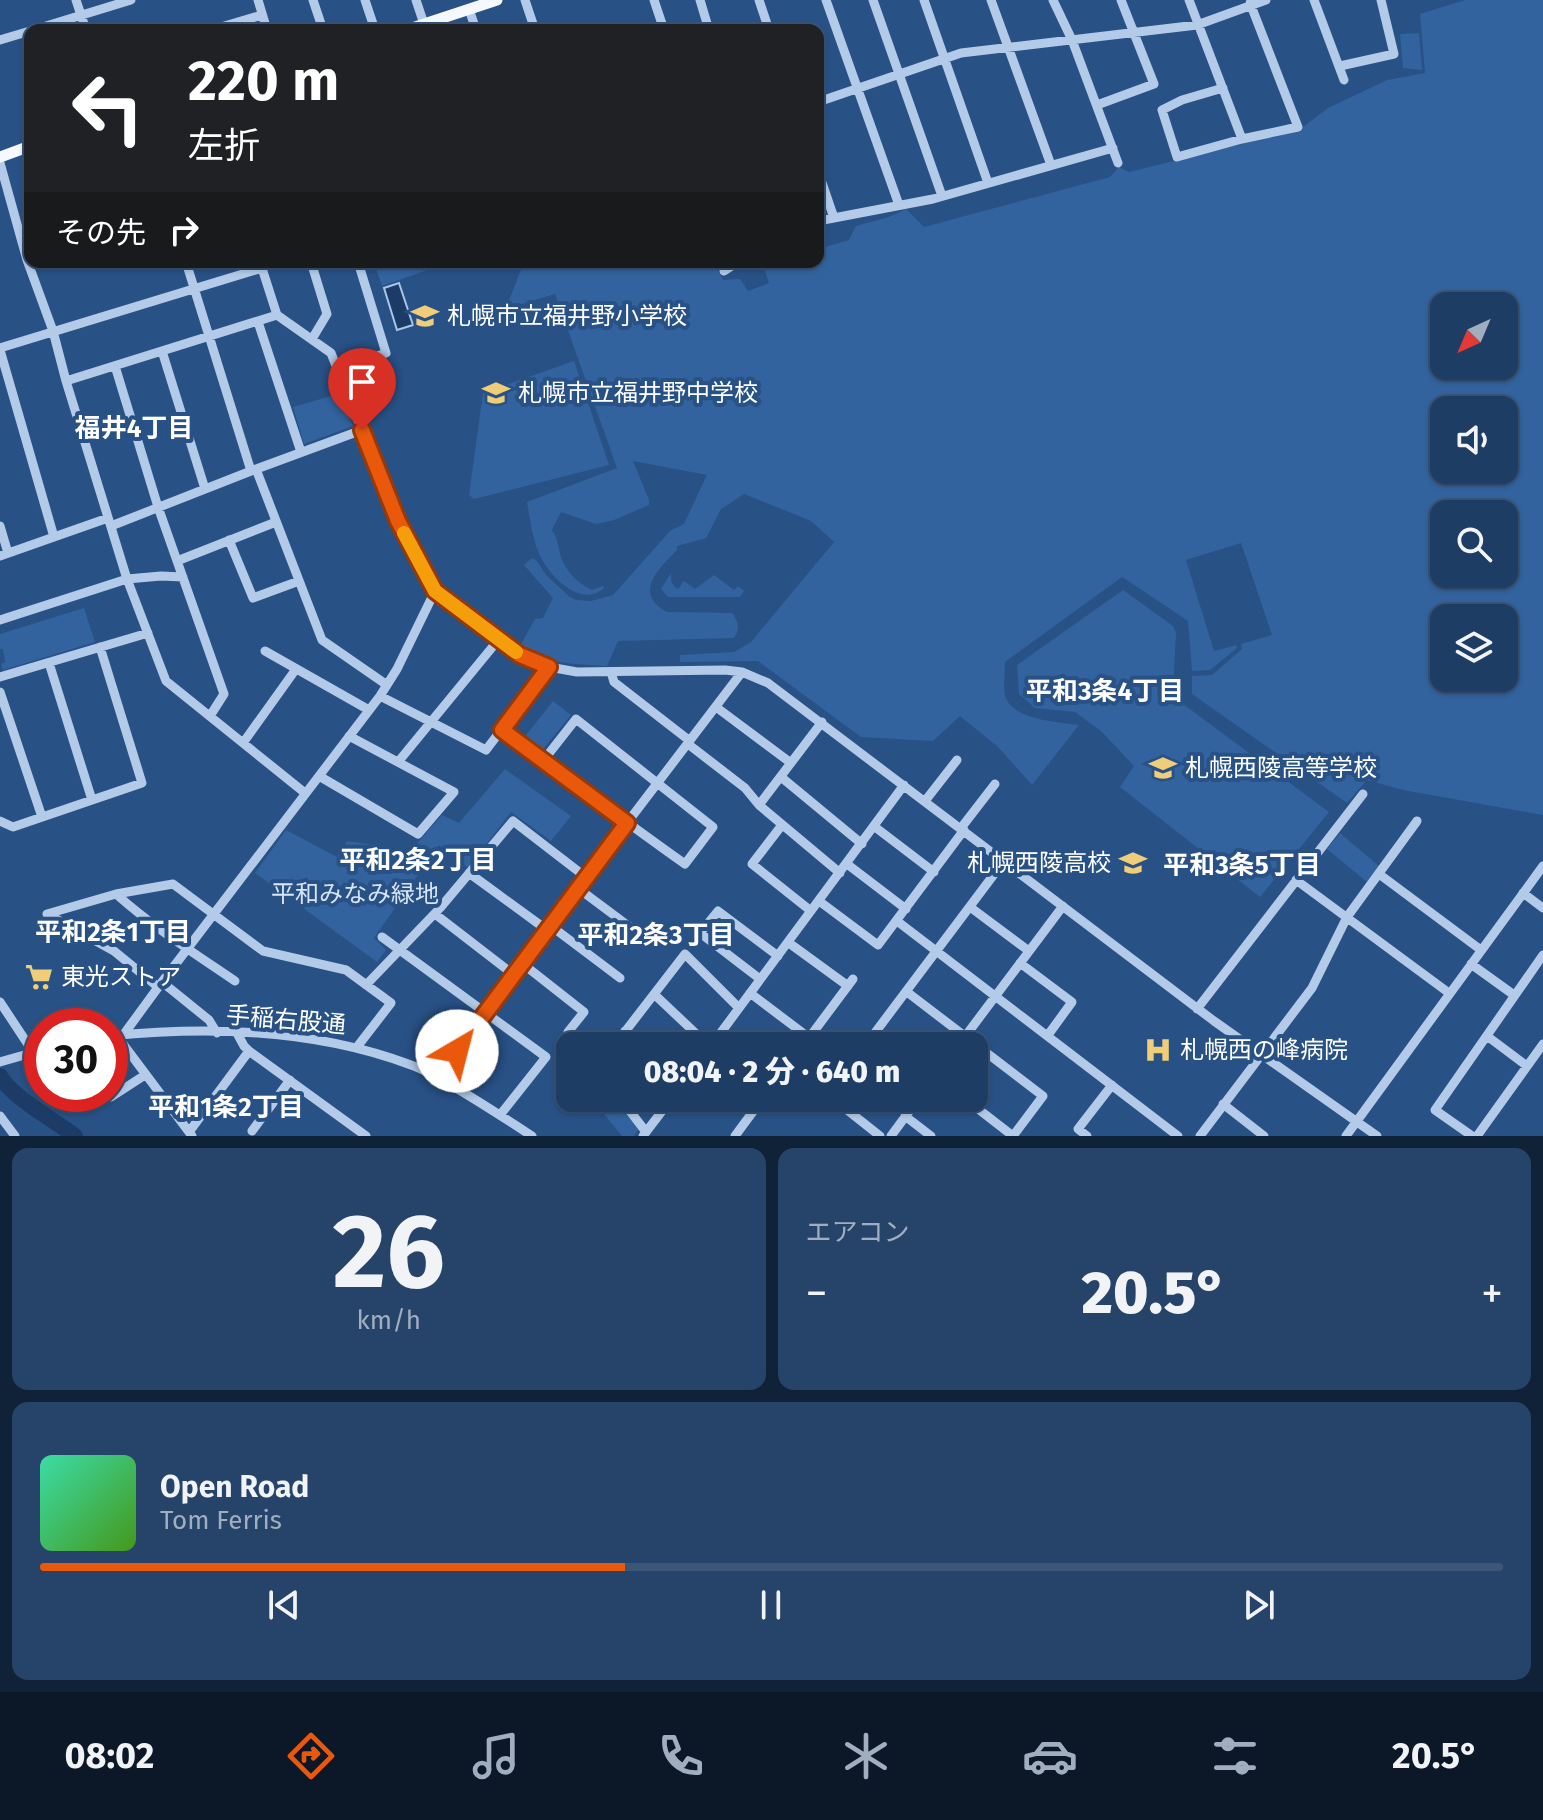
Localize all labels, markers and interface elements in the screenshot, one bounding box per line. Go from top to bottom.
text: 220 m [188,48,339,115]
icon: left [56,56,160,160]
text: 左折 [188,124,260,168]
icon: right [162,208,206,252]
text: その先 [56,215,146,251]
north arrow [1430,292,1518,380]
map controls [1430,292,1518,692]
school or university icon: 札幌市立福井野小学校 [410,301,440,331]
place label: 札幌市立福井野小学校 [447,302,687,330]
pin [328,348,396,430]
icon: arrive [340,360,384,404]
school or university icon: 札幌市立福井野中学校 [481,378,511,408]
place label: 札幌市立福井野中学校 [518,379,758,407]
button: sound [1430,396,1518,484]
district label: 福井4丁目 [75,413,193,444]
button: search [1430,500,1518,588]
button: layers [1430,604,1518,692]
district label: 平和3条4丁目 [1026,676,1184,707]
school or university icon: 札幌西陵高等学校 [1148,753,1178,783]
place label: 札幌西陵高等学校 [1185,754,1377,782]
district label: 平和2条2丁目 [340,845,496,876]
school or university icon: 札幌西陵高校 [1118,848,1148,878]
place label: 札幌西陵高校 [967,849,1111,877]
district label: 平和3条5丁目 [1163,850,1321,881]
park label: 平和みなみ緑地 [271,880,439,908]
district label: 平和2条1丁目 [35,917,191,948]
district label: 平和2条3丁目 [578,920,734,951]
supermarket icon: 東光ストア [24,962,54,992]
place label: 東光ストア [61,963,181,991]
street label: 手稲右股通 [225,1001,347,1039]
speed limit sign: 30 [24,1008,128,1112]
position arrow [415,1009,499,1093]
hospital icon: 札幌西の峰病院 [1143,1035,1173,1065]
place label: 札幌西の峰病院 [1180,1036,1348,1064]
text: 08:04 · 2 分 · 640 m [644,1054,900,1090]
district label: 平和1条2丁目 [148,1092,304,1123]
text: 26 [333,1190,445,1315]
text: エアコン [806,1217,910,1248]
text: 20.5° [1082,1257,1227,1329]
text: − [806,1267,828,1320]
text: + [1481,1267,1503,1320]
text: km/h [357,1305,421,1336]
text: Open Road [160,1469,309,1505]
text: Tom Ferris [160,1505,282,1536]
icon: previous [262,1583,306,1627]
icon: pause [749,1583,793,1627]
icon: next [1237,1583,1281,1627]
icon: directions [283,1728,339,1784]
icon: music [468,1728,524,1784]
icon: phone [653,1728,709,1784]
icon: climate [838,1728,894,1784]
icon: car [1022,1728,1078,1784]
icon: filters [1207,1728,1263,1784]
text: 08:02 [64,1734,154,1778]
text: 20.5° [1392,1734,1478,1778]

